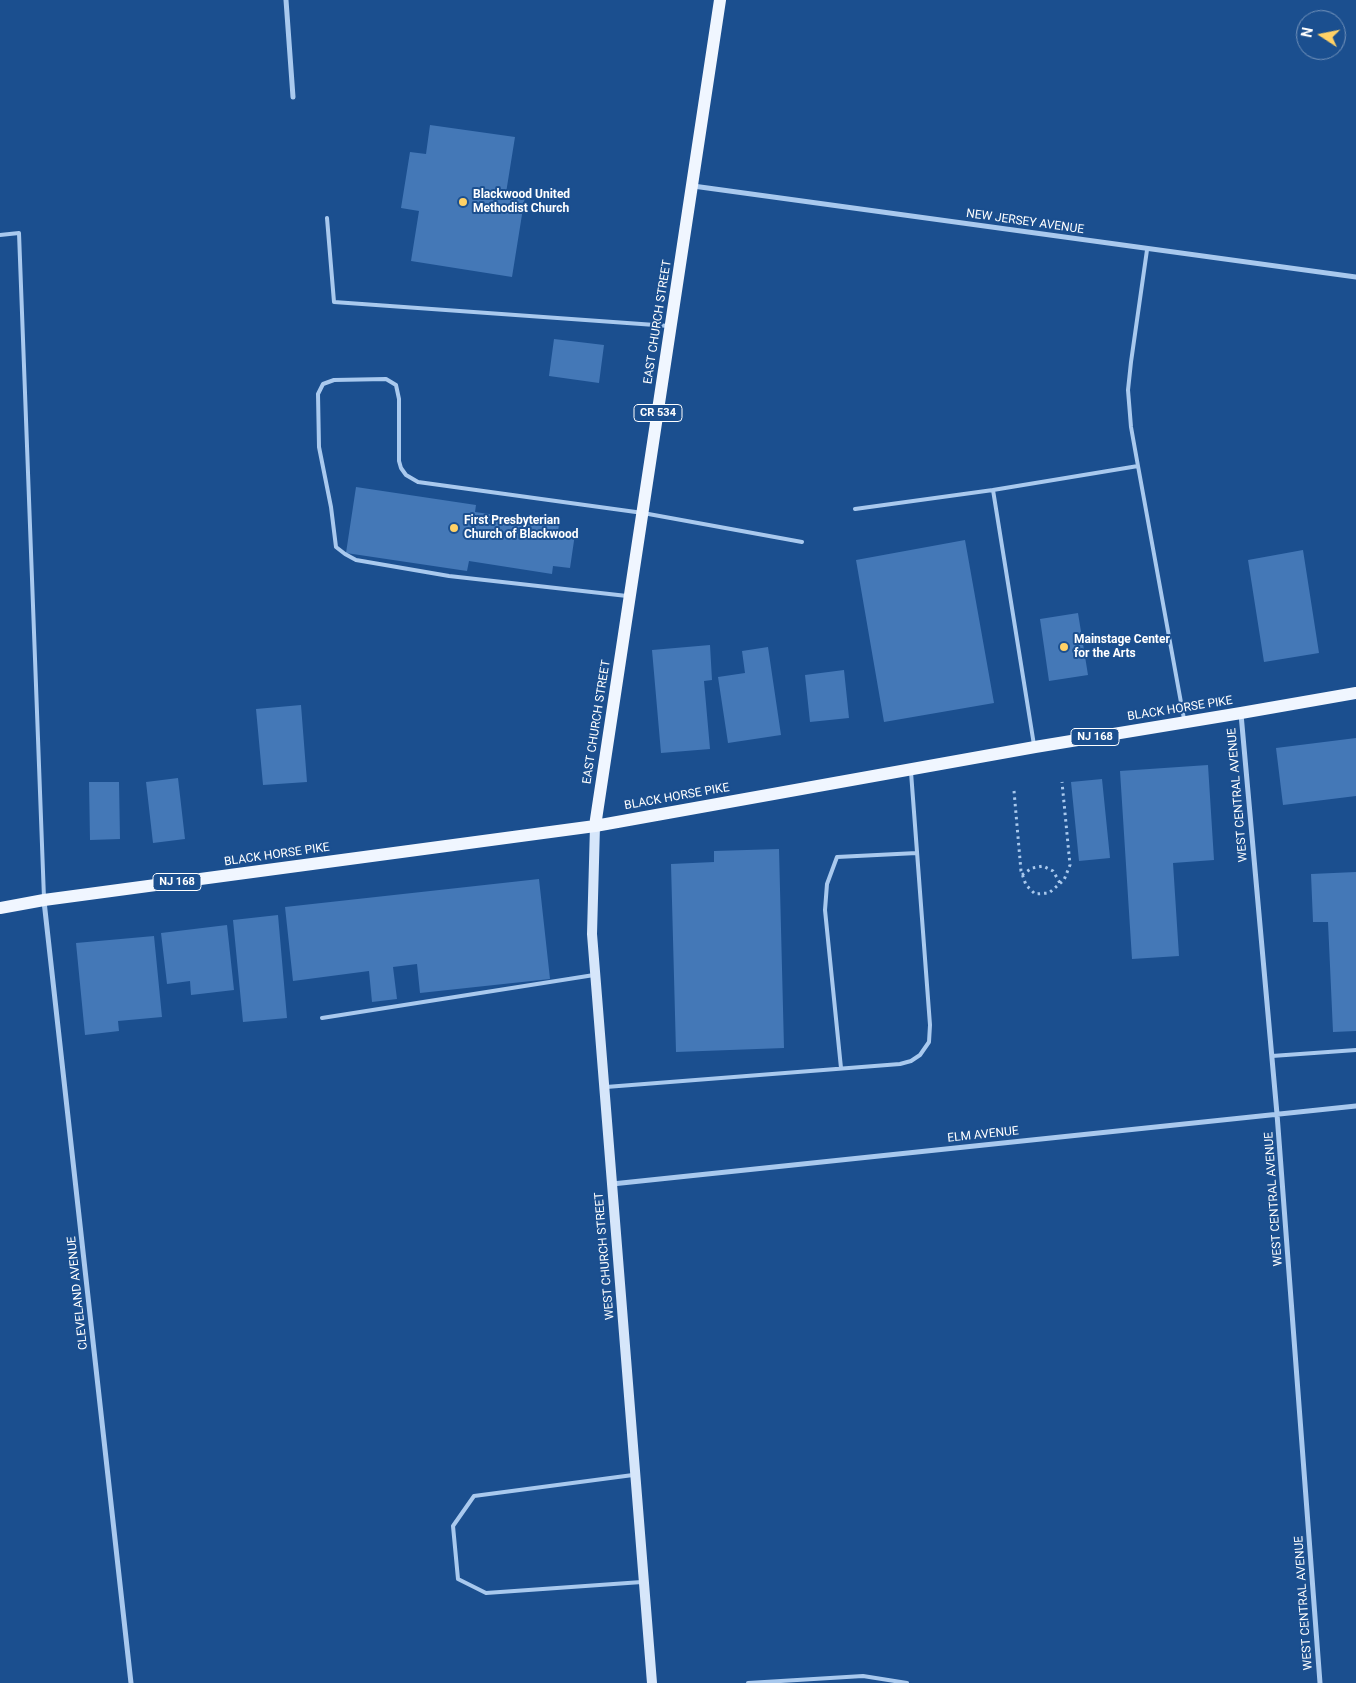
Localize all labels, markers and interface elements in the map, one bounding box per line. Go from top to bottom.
north arrow [1296,10,1346,60]
text: N [1298,26,1316,39]
place label: Blackwood United Methodist Church [473,188,570,216]
marker: Blackwood United Methodist Church [457,196,469,208]
street label: NEW JERSEY AVENUE [965,207,1085,237]
street label: EAST CHURCH STREET [641,259,675,385]
road number: CR 534 [634,404,682,422]
place label: First Presbyterian Church of Blackwood [464,514,579,542]
marker: First Presbyterian Church of Blackwood [448,522,460,534]
place label: Mainstage Center for the Arts [1074,633,1170,661]
marker: Mainstage Center for the Arts [1058,641,1070,653]
street label: EAST CHURCH STREET [580,659,614,785]
street label: BLACK HORSE PIKE [1126,694,1234,724]
street label: WEST CENTRAL AVENUE [1225,727,1251,863]
road number: NJ 168 [1071,729,1119,746]
street label: BLACK HORSE PIKE [623,781,731,813]
street label: BLACK HORSE PIKE [223,840,331,870]
road number: NJ 168 [153,874,201,890]
street label: ELM AVENUE [947,1124,1019,1146]
street label: WEST CENTRAL AVENUE [1262,1131,1286,1267]
street label: WEST CHURCH STREET [592,1192,618,1320]
street label: CLEVELAND AVENUE [65,1235,91,1351]
street label: WEST CENTRAL AVENUE [1292,1535,1316,1671]

